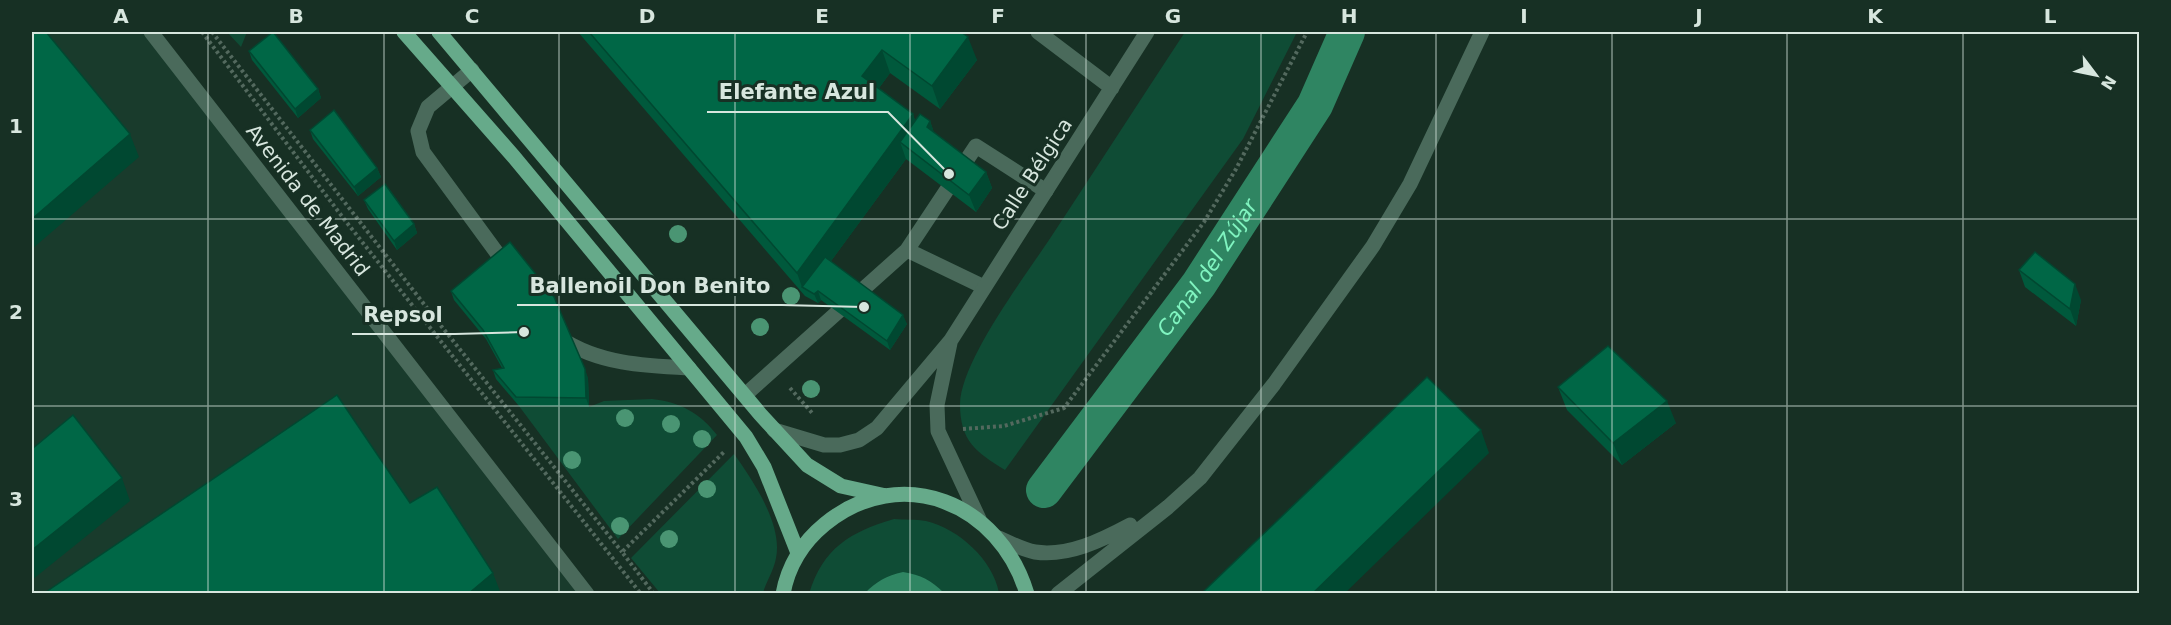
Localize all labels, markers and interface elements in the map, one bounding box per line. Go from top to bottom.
text: A [113,4,129,28]
text: B [288,4,304,28]
text: C [465,4,479,28]
text: D [639,4,655,28]
text: E [815,4,829,28]
text: F [991,4,1005,28]
text: G [1165,4,1181,28]
text: H [1341,4,1357,28]
text: I [1520,4,1528,28]
text: J [1693,4,1703,28]
text: K [1867,4,1884,28]
text: L [2044,4,2057,28]
north arrow [2066,45,2126,105]
text: N [2097,72,2120,93]
callout: Elefante Azul [707,73,888,112]
text: Elefante Azul [719,80,875,104]
street label: Calle Bélgica [987,113,1077,235]
text: 1 [9,114,23,138]
street label: Avenida de Madrid [241,119,375,281]
water label: Canal del Zújar [1152,194,1263,341]
callout: Ballenoil Don Benito [517,266,782,305]
text: Ballenoil Don Benito [530,274,770,298]
callout: Repsol [352,295,455,334]
text: 2 [9,300,23,324]
text: Repsol [363,303,443,327]
text: 3 [9,487,23,511]

